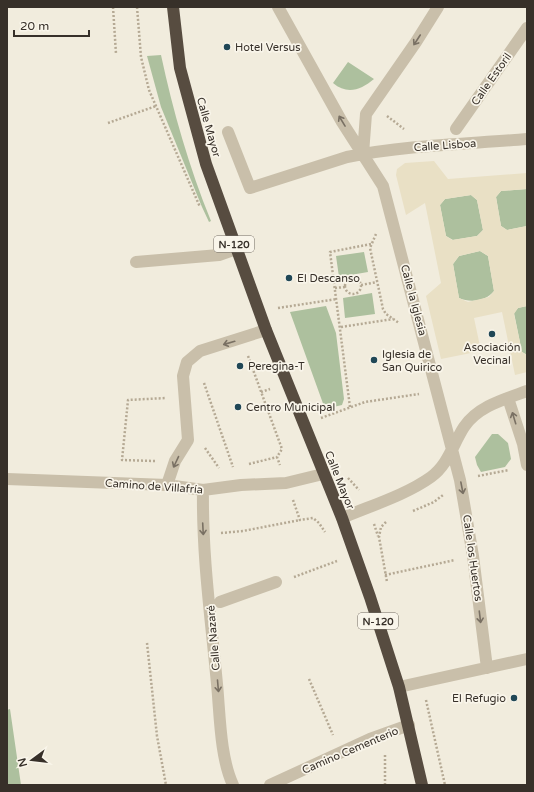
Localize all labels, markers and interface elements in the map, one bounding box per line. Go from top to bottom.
scale bar [14,12,89,38]
text: 20 m [20,19,49,33]
one-way arrow [413,34,421,45]
place label: Hotel Versus [235,41,300,54]
marker: Hotel Versus [222,42,232,52]
street label: Calle Estoril [469,51,514,108]
street label: Calle Mayor [194,96,224,159]
one-way arrow [338,116,346,127]
street label: Calle Lisboa [413,137,477,154]
road number: N-120 [214,236,254,252]
street label: Calle la Iglesia [398,263,429,337]
place label: El Descanso [297,272,360,285]
marker: El Descanso [284,273,294,283]
marker: Asociación Vecinal [487,329,497,339]
one-way arrow [223,340,236,347]
place label: Asociación Vecinal [464,341,520,367]
place label: Iglesia de San Quirico [382,348,443,374]
marker: Iglesia de San Quirico [369,355,379,365]
place label: Peregina-T [248,360,305,373]
marker: Peregina-T [235,361,245,371]
place label: Centro Municipal [246,401,335,414]
marker: Centro Municipal [233,402,243,412]
one-way arrow [510,411,517,424]
street label: Calle Mayor [322,449,357,512]
one-way arrow [172,455,179,467]
street label: Camino de Villafría [105,477,203,496]
one-way arrow [458,481,466,494]
street label: Calle los Huertos [460,514,485,602]
one-way arrow [200,522,207,535]
street label: Calle Nazaré [204,605,223,671]
one-way arrow [477,610,484,623]
road number: N-120 [358,613,398,629]
one-way arrow [214,679,221,692]
place label: El Refugio [452,692,506,705]
marker: El Refugio [509,693,519,703]
street label: Camino Cementerio [300,724,401,777]
north arrow [12,740,52,780]
text: N [15,757,30,768]

